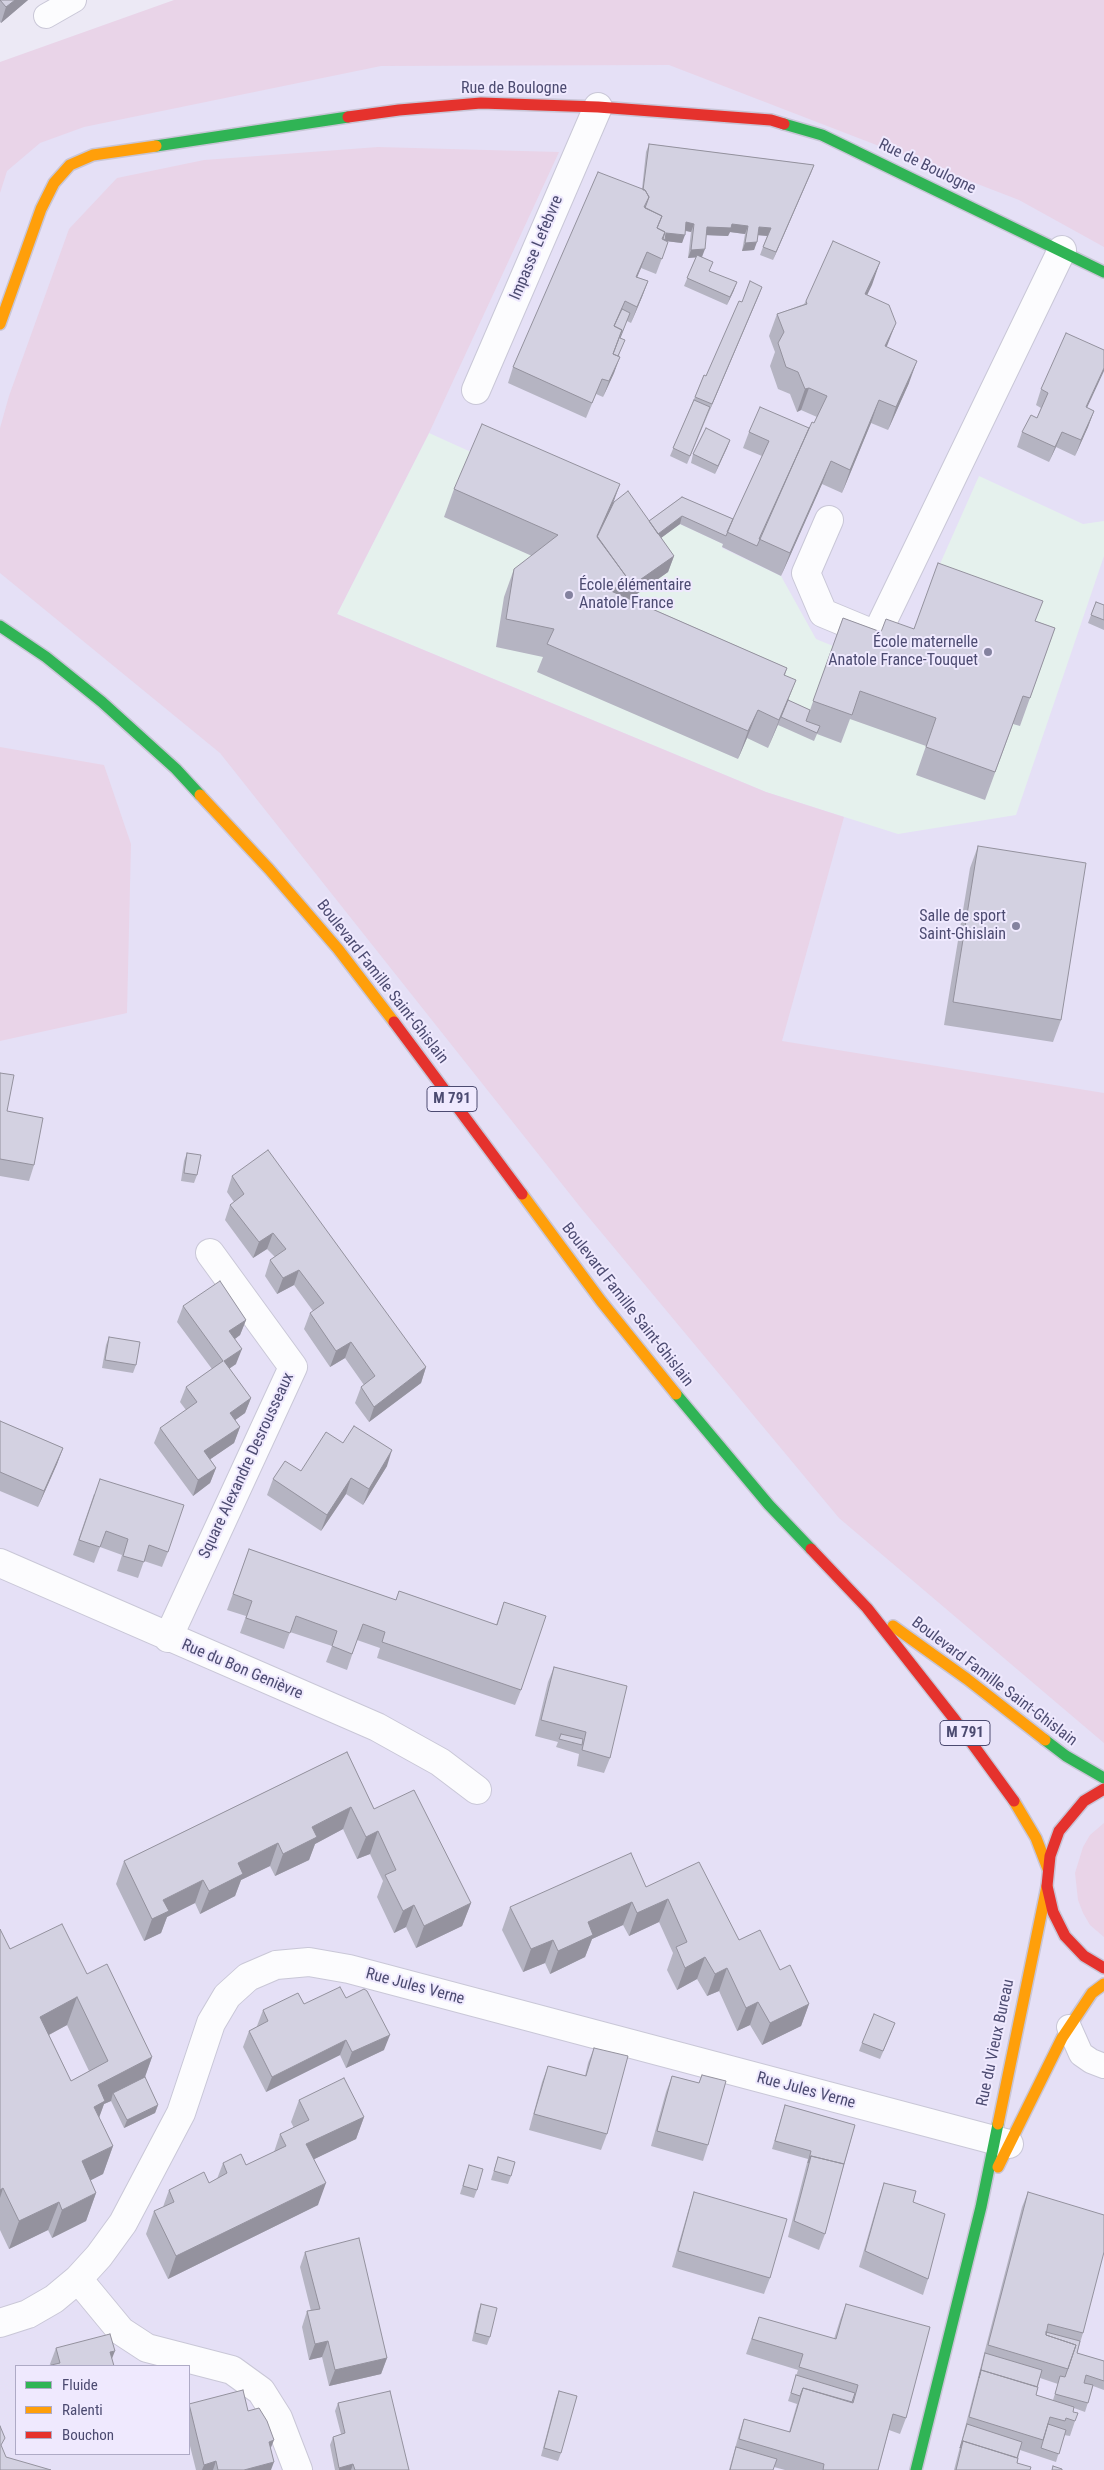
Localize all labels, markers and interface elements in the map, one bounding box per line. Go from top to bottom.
street label: Rue de Boulogne [461,79,567,99]
street label: Rue de Boulogne [875,135,979,199]
street label: Impasse Lefebvre [506,193,568,303]
place label: École élémentaire Anatole France [579,576,691,614]
marker: École élémentaire Anatole France [563,589,575,601]
place label: École maternelle Anatole France-Touquet [828,633,978,671]
marker: École maternelle Anatole France-Touquet [982,646,994,658]
street label: Boulevard Famille Saint-Ghislain [312,896,452,1068]
place label: Salle de sport Saint-Ghislain [919,907,1006,945]
marker: Salle de sport Saint-Ghislain [1010,920,1022,932]
road number: M 791 [427,1086,477,1112]
street label: Boulevard Famille Saint-Ghislain [557,1219,697,1391]
street label: Square Alexandre Desrousseaux [195,1370,299,1562]
street label: Boulevard Famille Saint-Ghislain [907,1613,1081,1751]
street label: Rue du Bon Genièvre [179,1636,305,1704]
road number: M 791 [940,1720,990,1746]
street label: Rue Jules Verne [364,1965,466,2009]
street label: Rue du Vieux Bureau [973,1978,1019,2108]
street label: Rue Jules Verne [755,2069,857,2113]
legend [15,2365,190,2455]
text: Fluide [62,2376,98,2394]
text: Ralenti [62,2401,103,2419]
text: Bouchon [62,2426,114,2444]

